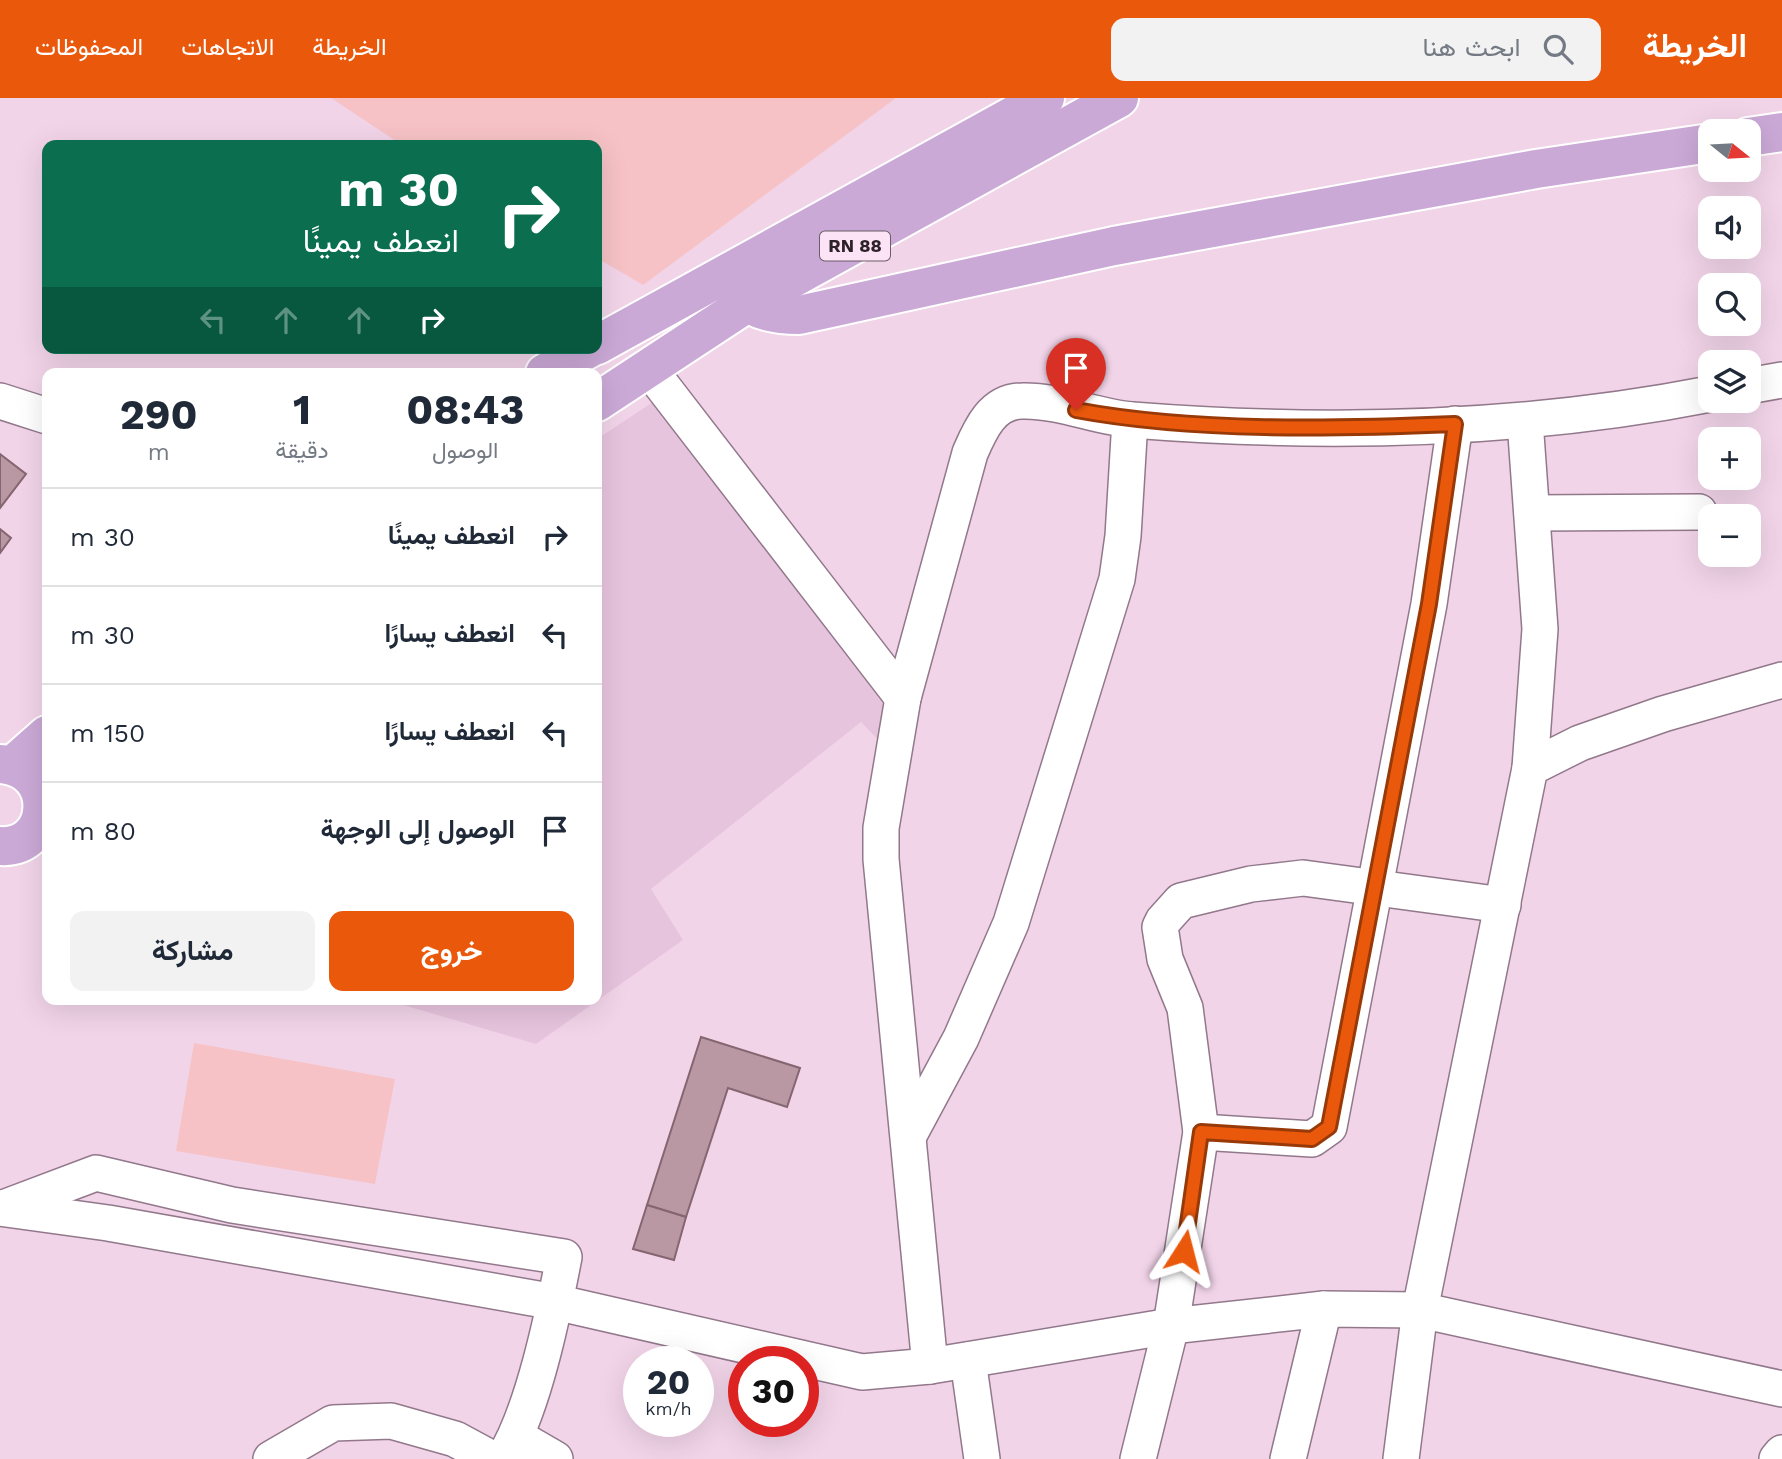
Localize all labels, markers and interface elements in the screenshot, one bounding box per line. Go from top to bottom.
search box [1111,18,1601,81]
text: الخريطة [1643,26,1747,65]
icon: search [1539,30,1577,68]
text: ابحث هنا [1422,32,1521,62]
text: المحفوظات [35,33,143,61]
text: الاتجاهات [181,33,274,61]
text: الخريطة [312,33,387,61]
north arrow [1698,119,1760,182]
map controls [1698,119,1761,567]
text: 30 m [338,160,459,218]
icon: right [483,168,574,259]
button: sound [1698,196,1761,259]
text: انعطف يمينًا [303,222,459,260]
road number: RN 88 [820,232,890,260]
button: search [1698,273,1761,336]
icon: left [194,301,232,339]
icon: ahead [267,301,305,339]
icon: ahead [340,301,378,339]
icon: right [413,301,451,339]
pin [1046,338,1106,410]
icon: arrive [1057,349,1095,387]
button: layers [1698,350,1761,413]
text: 1 [293,385,311,434]
text: 08:43 [406,385,524,434]
text: 290 [120,390,198,439]
button: + [1698,427,1761,490]
text: دقيقة [275,437,329,464]
text: الوصول [432,437,498,464]
text: m [148,439,170,466]
button: − [1698,504,1761,567]
icon: right [536,518,574,556]
text: انعطف يمينًا [388,520,515,550]
text: 30 m [70,522,135,552]
icon: left [536,616,574,654]
text: انعطف يسارًا [385,618,515,648]
text: 30 m [70,620,135,650]
icon: left [536,714,574,752]
text: انعطف يسارًا [385,716,515,746]
text: 150 m [70,718,145,748]
icon: arrive [536,812,574,850]
text: الوصول إلى الوجهة [320,814,515,844]
text: 80 m [70,816,136,846]
button: مشاركة [70,911,315,991]
button: خروج [329,911,574,991]
position arrow [1147,1214,1221,1288]
speed limit sign: 30 [728,1346,819,1437]
text: 20 [647,1361,690,1403]
text: km/h [645,1398,692,1419]

